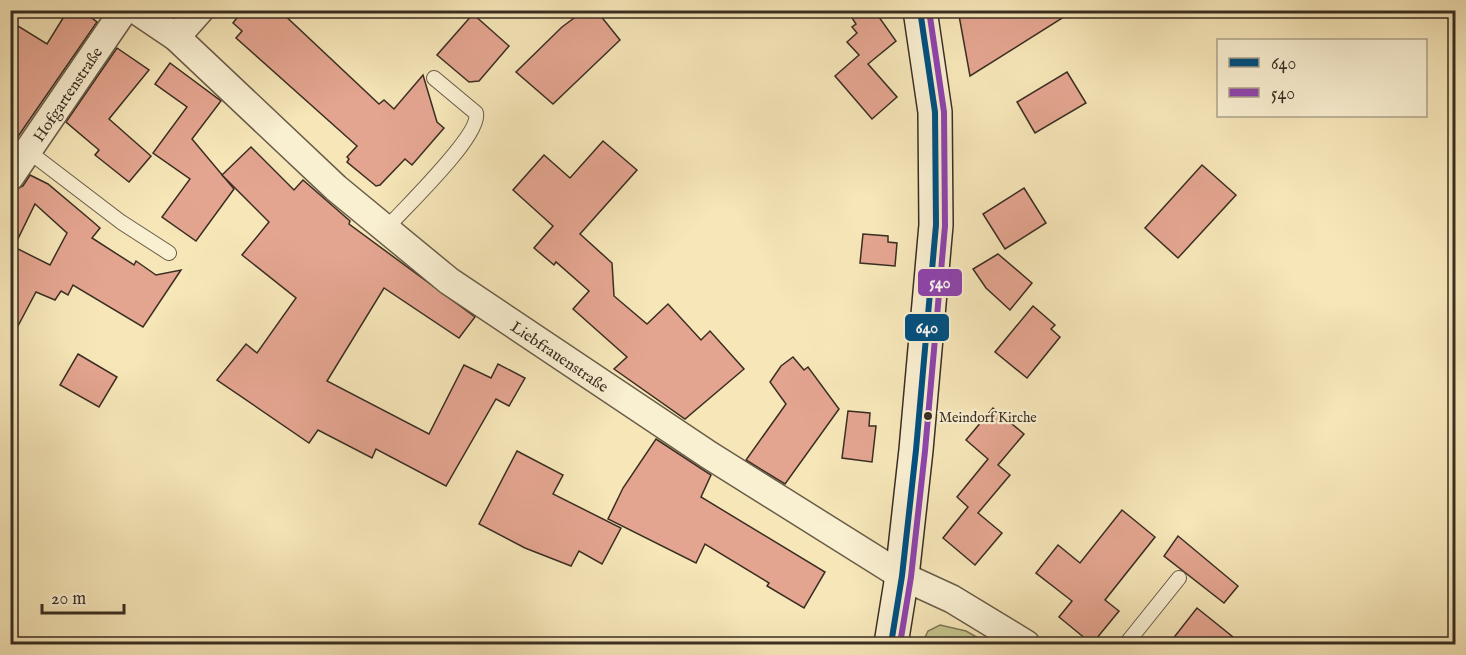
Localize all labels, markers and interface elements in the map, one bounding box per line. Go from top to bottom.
legend [1217,39,1427,117]
street label: Hofgartenstraße [30,44,108,146]
text: 640 [1271,53,1296,76]
text: 540 [1271,83,1295,106]
line badge: 540 [917,268,963,297]
text: 540 [929,274,951,294]
line badge: 640 [904,313,950,342]
street label: Liebfrauenstraße [506,318,612,398]
text: 640 [916,319,938,339]
place label: Meindorf Kirche [939,409,1037,427]
marker: Meindorf Kirche [922,410,934,422]
scale bar [42,577,124,615]
text: 20 m [51,588,86,611]

